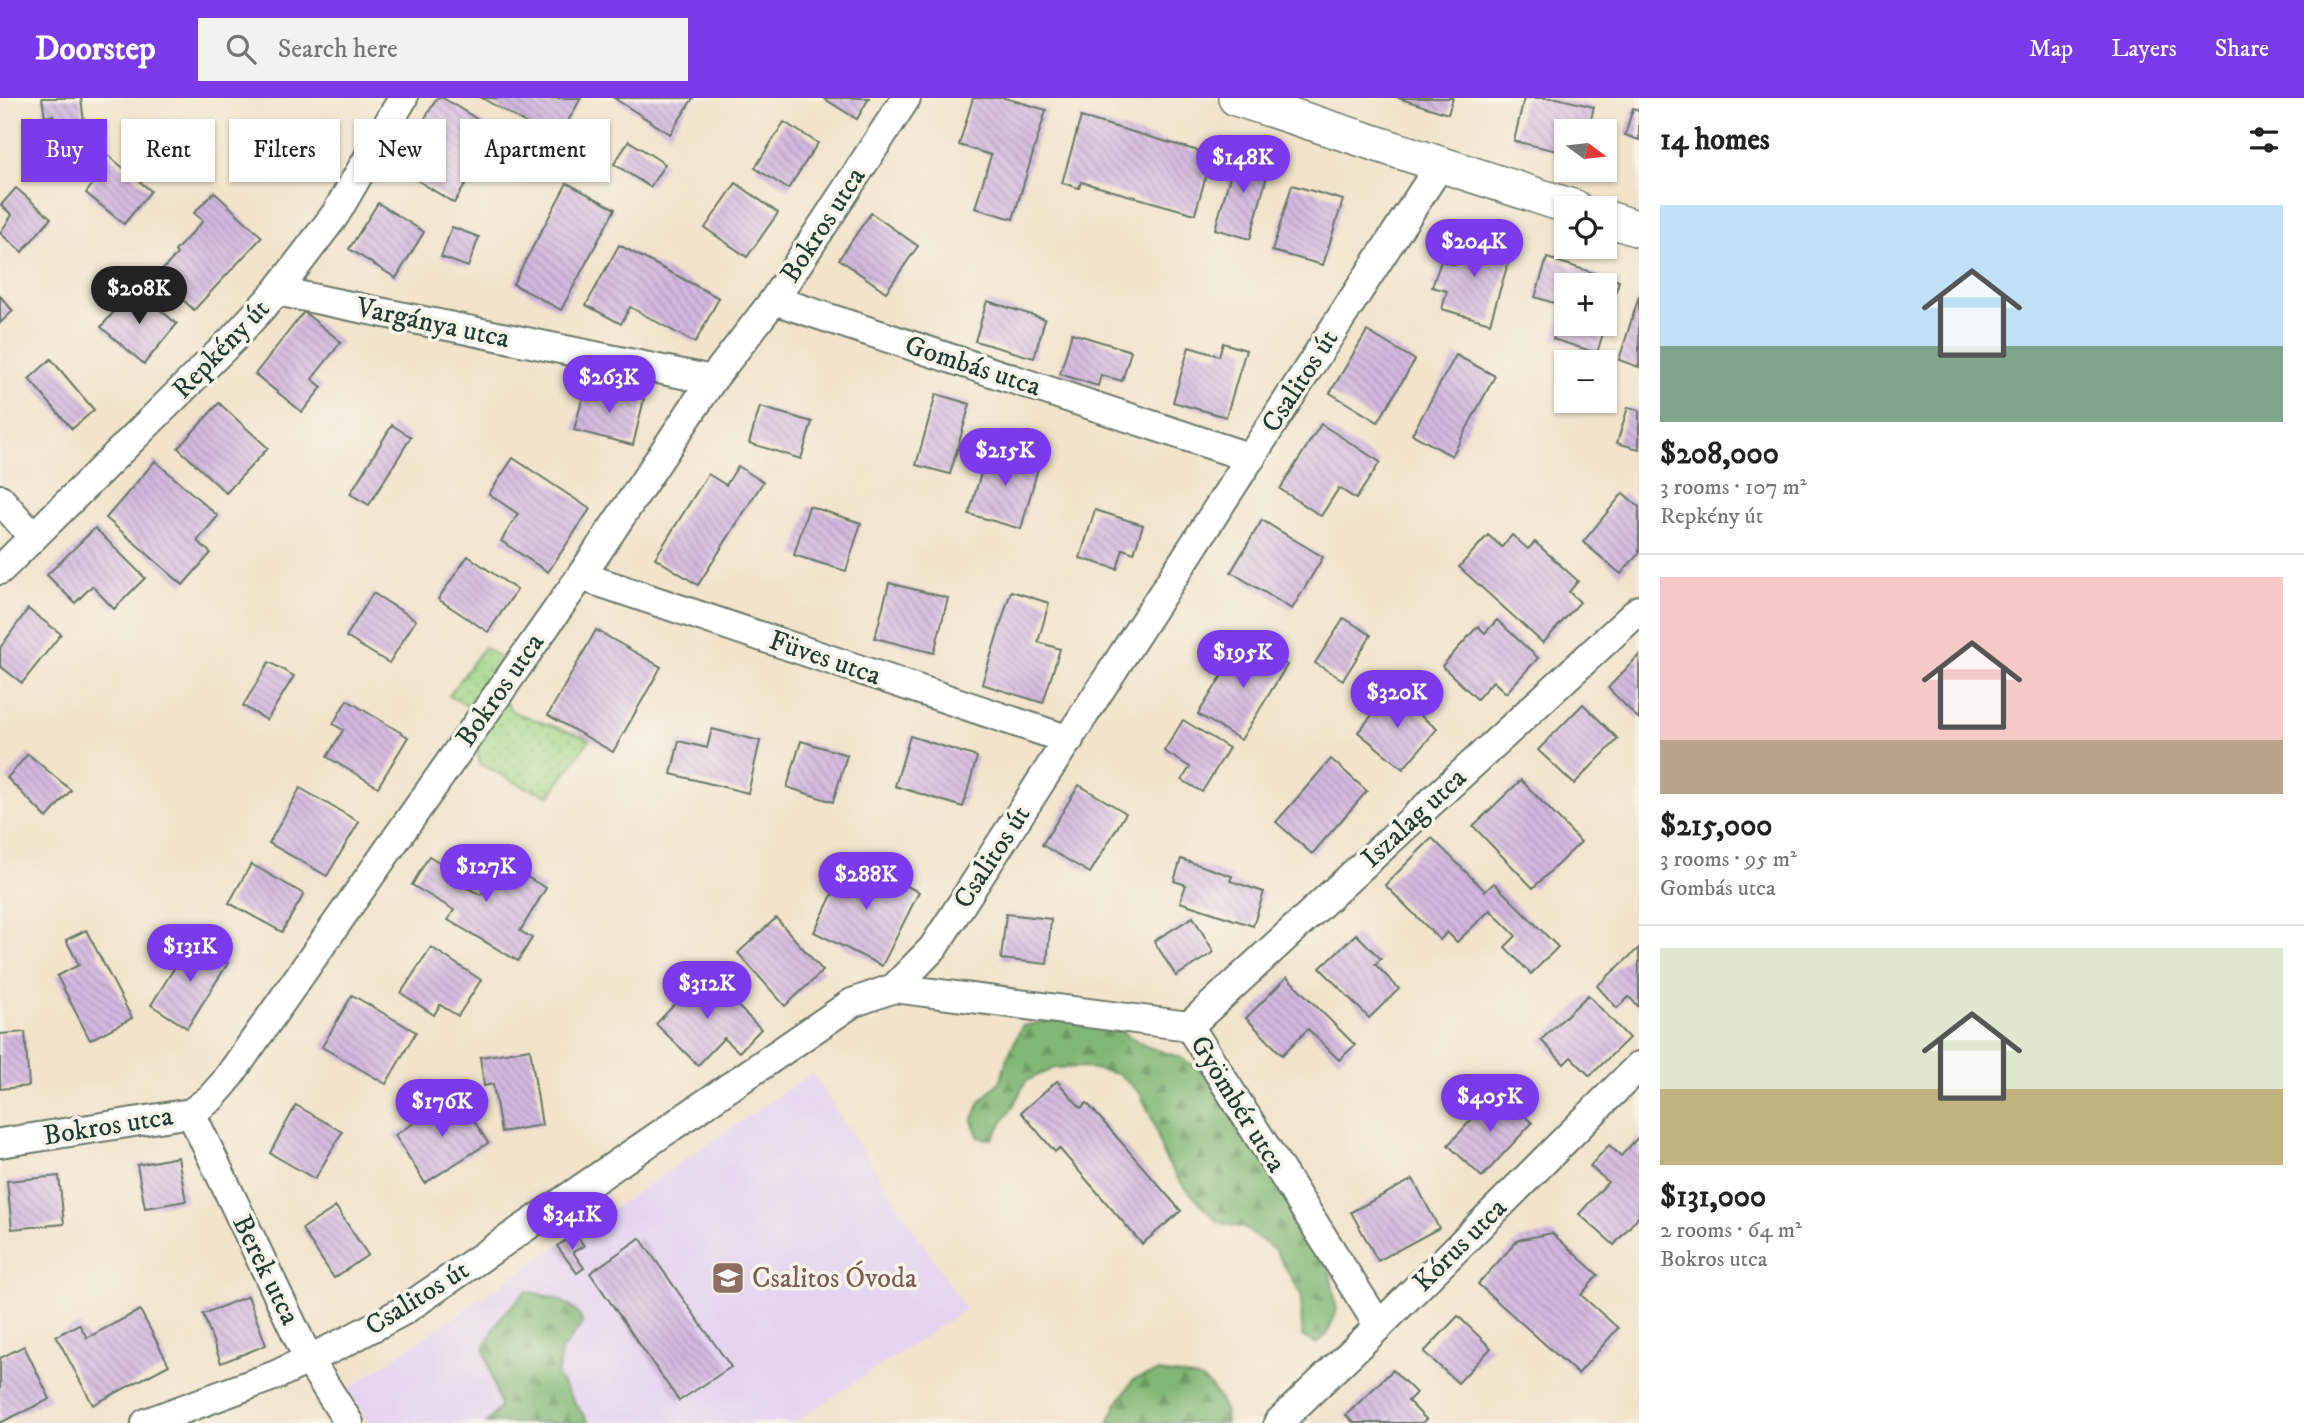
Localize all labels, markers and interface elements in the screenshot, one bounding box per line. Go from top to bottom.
search box [198,18,688,81]
text: Doorstep [35,29,156,70]
icon: search [222,30,260,68]
text: Search here [278,33,398,66]
text: Map [2029,34,2073,64]
text: Layers [2111,34,2177,64]
text: Share [2215,34,2269,64]
chip: Buy [21,119,107,182]
chip: Rent [121,119,215,182]
chip: Filters [229,119,340,182]
chip: New [354,119,446,182]
chip: Apartment [460,119,610,182]
north arrow [1554,119,1617,182]
map controls [1554,119,1617,413]
icon: filters [2245,121,2283,159]
text: 14 homes [1660,122,1770,159]
pin: $148K [1194,136,1292,195]
text: $148K [1212,143,1274,172]
street label: Bokros utca [773,160,873,289]
button: locate [1554,196,1617,259]
pin: $204K [1425,220,1523,279]
text: $204K [1441,227,1507,256]
icon: home [1909,250,2035,376]
pin: $208K [90,266,188,326]
button: + [1554,273,1617,336]
text: $208K [107,274,171,303]
street label: Vargánya utca [352,289,513,356]
street label: Repkény út [165,292,277,406]
street label: Csalitos út [1254,323,1346,439]
street label: Gombás utca [901,328,1046,404]
button: − [1554,350,1617,413]
pin: $263K [560,356,658,415]
text: $263K [579,363,639,392]
pin: $215K [956,428,1054,488]
text: $215K [975,436,1035,465]
text: $208,000 [1660,436,1779,473]
text: 3 rooms · 107 m² [1660,473,1807,502]
text: Repkény út [1660,502,1763,531]
icon: home [1909,622,2035,748]
street label: Füves utca [764,623,886,693]
street label: Bokros utca [448,626,552,754]
pin: $195K [1194,630,1292,690]
text: $195K [1213,638,1273,667]
pin: $320K [1348,670,1446,730]
text: $320K [1367,678,1427,707]
street label: Iszalag utca [1354,760,1474,876]
street label: Csalitos út [946,799,1038,915]
text: $215,000 [1660,808,1772,845]
pin: $127K [437,844,535,904]
text: 3 rooms · 95 m² [1660,845,1797,874]
text: $127K [456,852,516,881]
pin: $288K [817,852,915,912]
text: $288K [834,860,898,889]
text: Gombás utca [1660,874,1776,903]
pin: $131K [141,924,239,984]
text: $131K [163,932,217,961]
pin: $312K [658,962,756,1021]
text: $312K [678,969,736,998]
icon: home [1909,993,2035,1119]
street label: Gyömbér utca [1182,1029,1294,1179]
pin: $405K [1441,1074,1539,1134]
pin: $176K [393,1080,491,1139]
text: $405K [1457,1082,1523,1111]
text: $176K [411,1087,473,1116]
street label: Bokros utca [41,1098,176,1154]
text: $131,000 [1660,1179,1766,1216]
street label: Kórus utca [1406,1191,1514,1299]
pin: $341K [523,1192,621,1252]
text: $341K [543,1200,601,1229]
street label: Berek utca [224,1209,308,1331]
text: 2 rooms · 64 m² [1660,1216,1802,1245]
text: Bokros utca [1660,1245,1768,1274]
street label: Csalitos út [359,1252,475,1344]
school or university icon: Csalitos Óvoda [709,1259,747,1297]
place label: Csalitos Óvoda [752,1260,917,1296]

